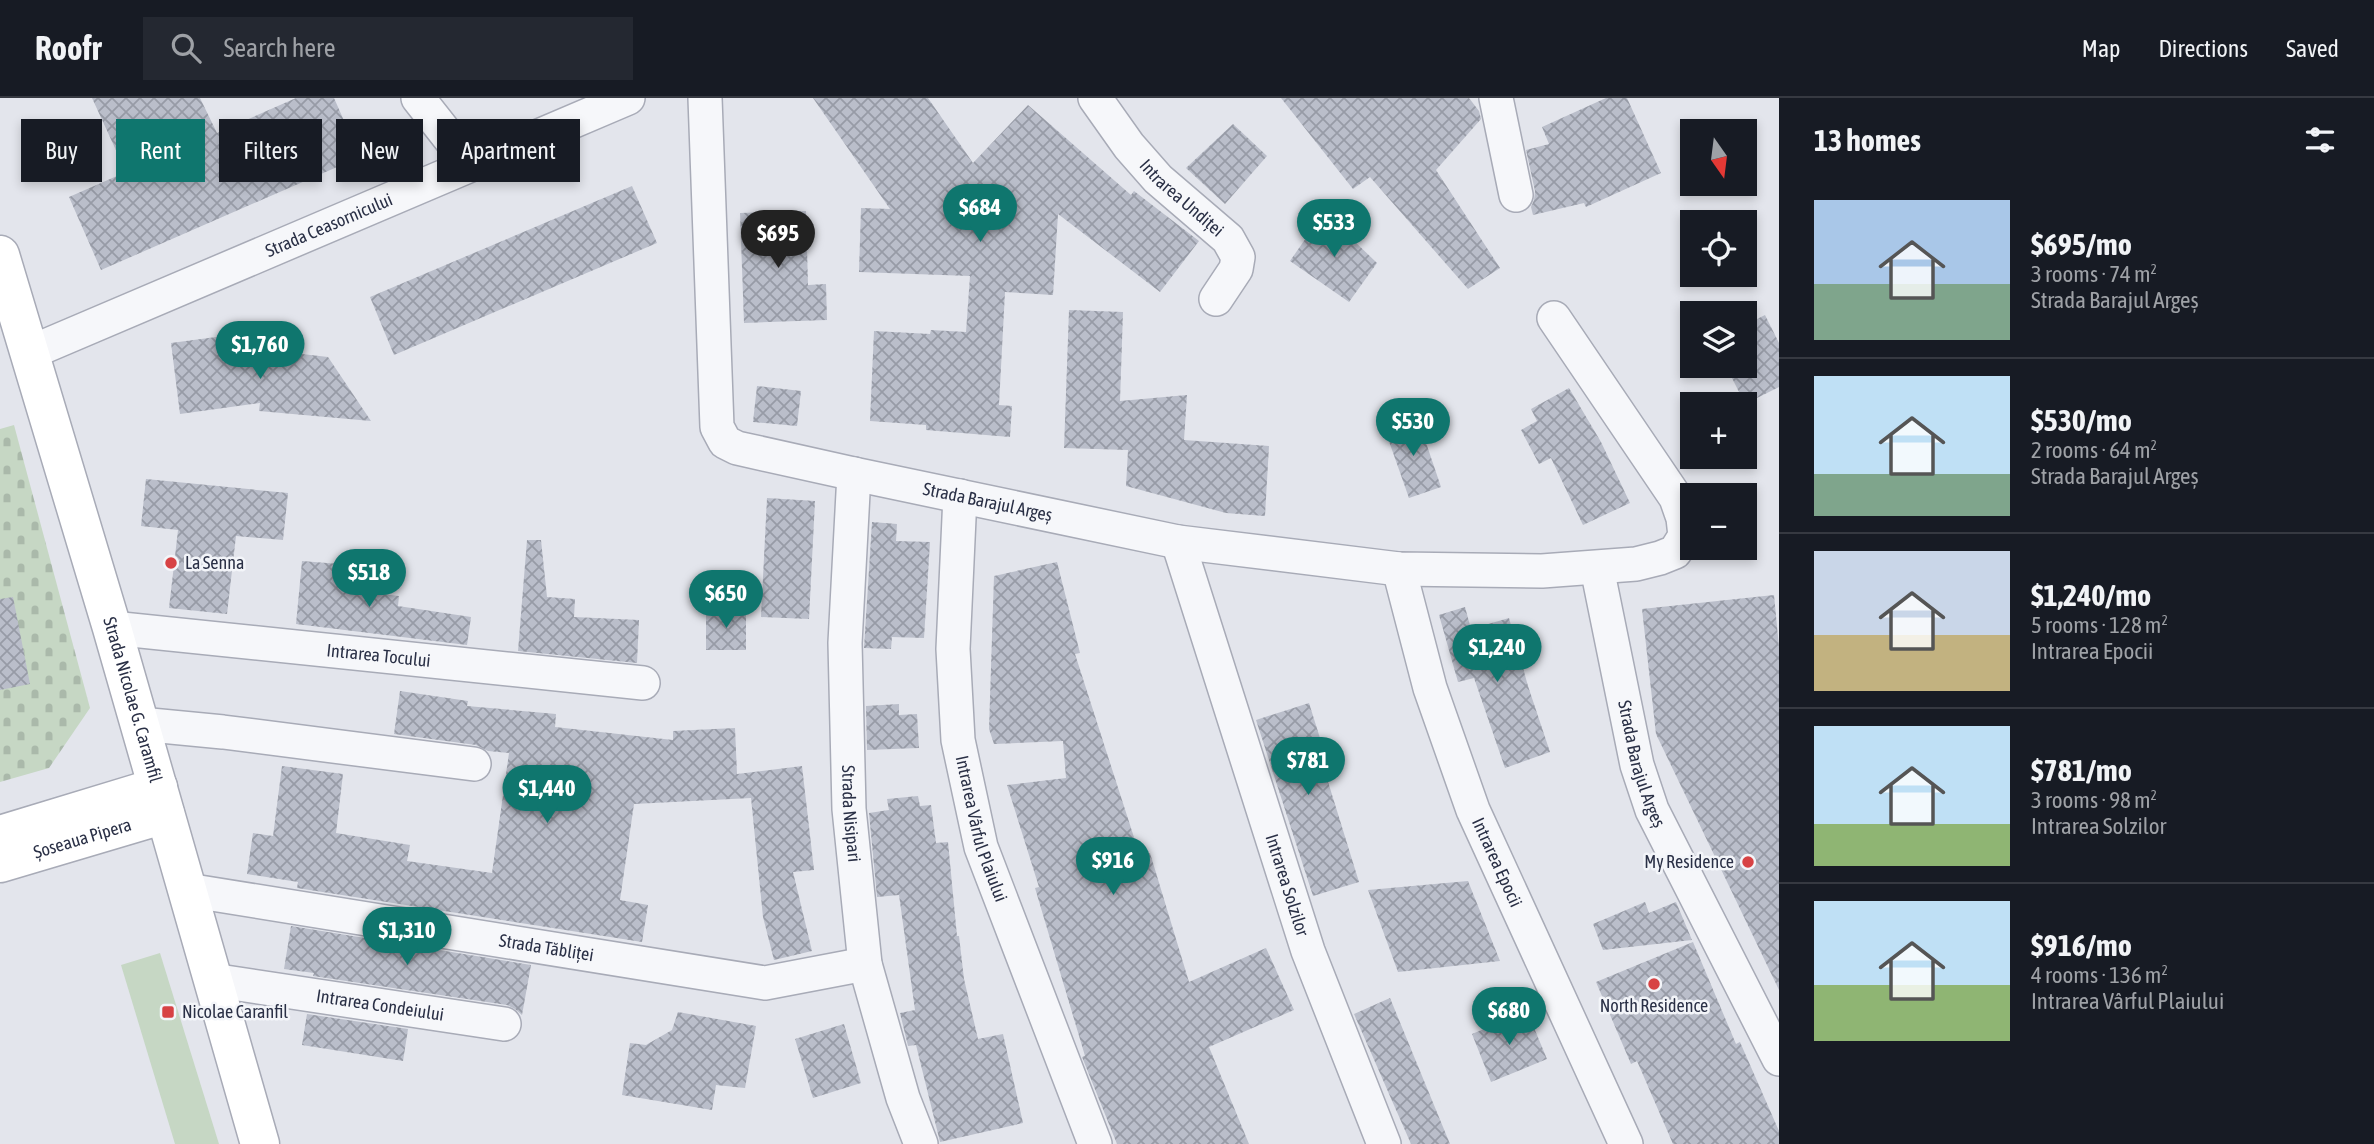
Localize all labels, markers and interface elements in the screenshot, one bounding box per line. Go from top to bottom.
search box [143,17,633,80]
text: Roofr [35,29,101,67]
icon: search [167,29,205,67]
text: Search here [223,33,336,63]
text: Map [2082,35,2120,62]
text: Directions [2158,35,2248,62]
text: Saved [2286,35,2339,62]
chip: Buy [21,119,102,182]
chip: Rent [116,119,205,182]
chip: Filters [219,119,322,182]
chip: New [336,119,423,182]
chip: Apartment [437,119,580,182]
north arrow [1680,119,1757,196]
map controls [1680,119,1757,560]
icon: filters [2301,121,2339,159]
text: 13 homes [1814,123,1921,157]
street label: Intrarea Undiței [1136,155,1228,241]
pin: $684 [939,184,1021,244]
street label: Strada Ceasornicului [262,189,396,261]
text: $684 [959,194,1001,220]
pin: $533 [1293,200,1375,259]
text: $533 [1313,209,1355,235]
button: locate [1680,210,1757,287]
pin: $695 [737,211,819,270]
text: $695 [757,220,799,246]
text: $695/mo [2031,227,2132,261]
icon: home [1870,228,1954,312]
text: 3 rooms · 74 m² [2031,261,2157,287]
text: Strada Barajul Argeș [2031,287,2199,313]
button: layers [1680,301,1757,378]
pin: $1,760 [203,322,317,381]
text: $1,760 [232,331,289,357]
button: + [1680,392,1757,469]
pin: $530 [1372,398,1454,458]
text: $530/mo [2031,403,2132,437]
icon: home [1870,404,1954,488]
text: $530 [1392,408,1434,434]
text: 2 rooms · 64 m² [2031,437,2157,463]
text: Strada Barajul Argeș [2031,463,2199,489]
street label: Strada Barajul Argeș [921,478,1054,525]
button: − [1680,483,1757,560]
pin: $518 [328,550,410,609]
place label: La Senna [185,552,244,573]
marker: La Senna [163,555,179,571]
text: $518 [348,559,390,585]
pin: $650 [685,570,767,630]
text: $1,240/mo [2031,578,2151,612]
icon: home [1870,579,1954,663]
text: $650 [705,580,747,606]
text: 5 rooms · 128 m² [2031,612,2168,638]
street label: Strada Nicolae G. Caramfil [99,614,167,785]
pin: $1,240 [1440,624,1554,684]
text: $1,240 [1469,634,1526,660]
text: Intrarea Epocii [2031,638,2153,664]
street label: Intrarea Tocului [326,639,432,671]
street label: Strada Barajul Argeș [1614,698,1670,831]
pin: $781 [1267,738,1349,797]
text: $781 [1287,747,1329,773]
street label: Intrarea Vârful Plaiului [952,753,1012,905]
text: $781/mo [2031,753,2132,787]
icon: home [1870,754,1954,838]
street label: Strada Nisipari [838,765,865,863]
pin: $1,440 [490,766,604,825]
text: $1,440 [519,775,576,801]
text: 3 rooms · 98 m² [2031,787,2157,813]
text: Intrarea Solzilor [2031,813,2166,839]
street label: Șoseaua Pipera [31,814,134,863]
street label: Intrarea Epocii [1468,814,1527,910]
street label: Intrarea Solzilor [1261,831,1314,939]
pin: $916 [1072,838,1154,897]
text: $916 [1092,847,1134,873]
place label: My Residence [1644,851,1734,872]
marker: My Residence [1740,854,1756,870]
pin: $1,310 [350,908,464,967]
text: $1,310 [379,917,436,943]
text: $916/mo [2031,928,2132,962]
street label: Strada Tăbliței [498,929,595,965]
icon: home [1870,929,1954,1013]
text: 4 rooms · 136 m² [2031,962,2168,988]
marker: North Residence [1646,976,1662,992]
street label: Intrarea Condeiului [315,985,445,1025]
pin: $680 [1468,988,1550,1047]
text: Intrarea Vârful Plaiului [2031,988,2224,1014]
place label: North Residence [1600,995,1708,1016]
text: $680 [1488,997,1530,1023]
place label: Nicolae Caranfil [182,1001,288,1022]
marker: Nicolae Caranfil [160,1004,176,1020]

